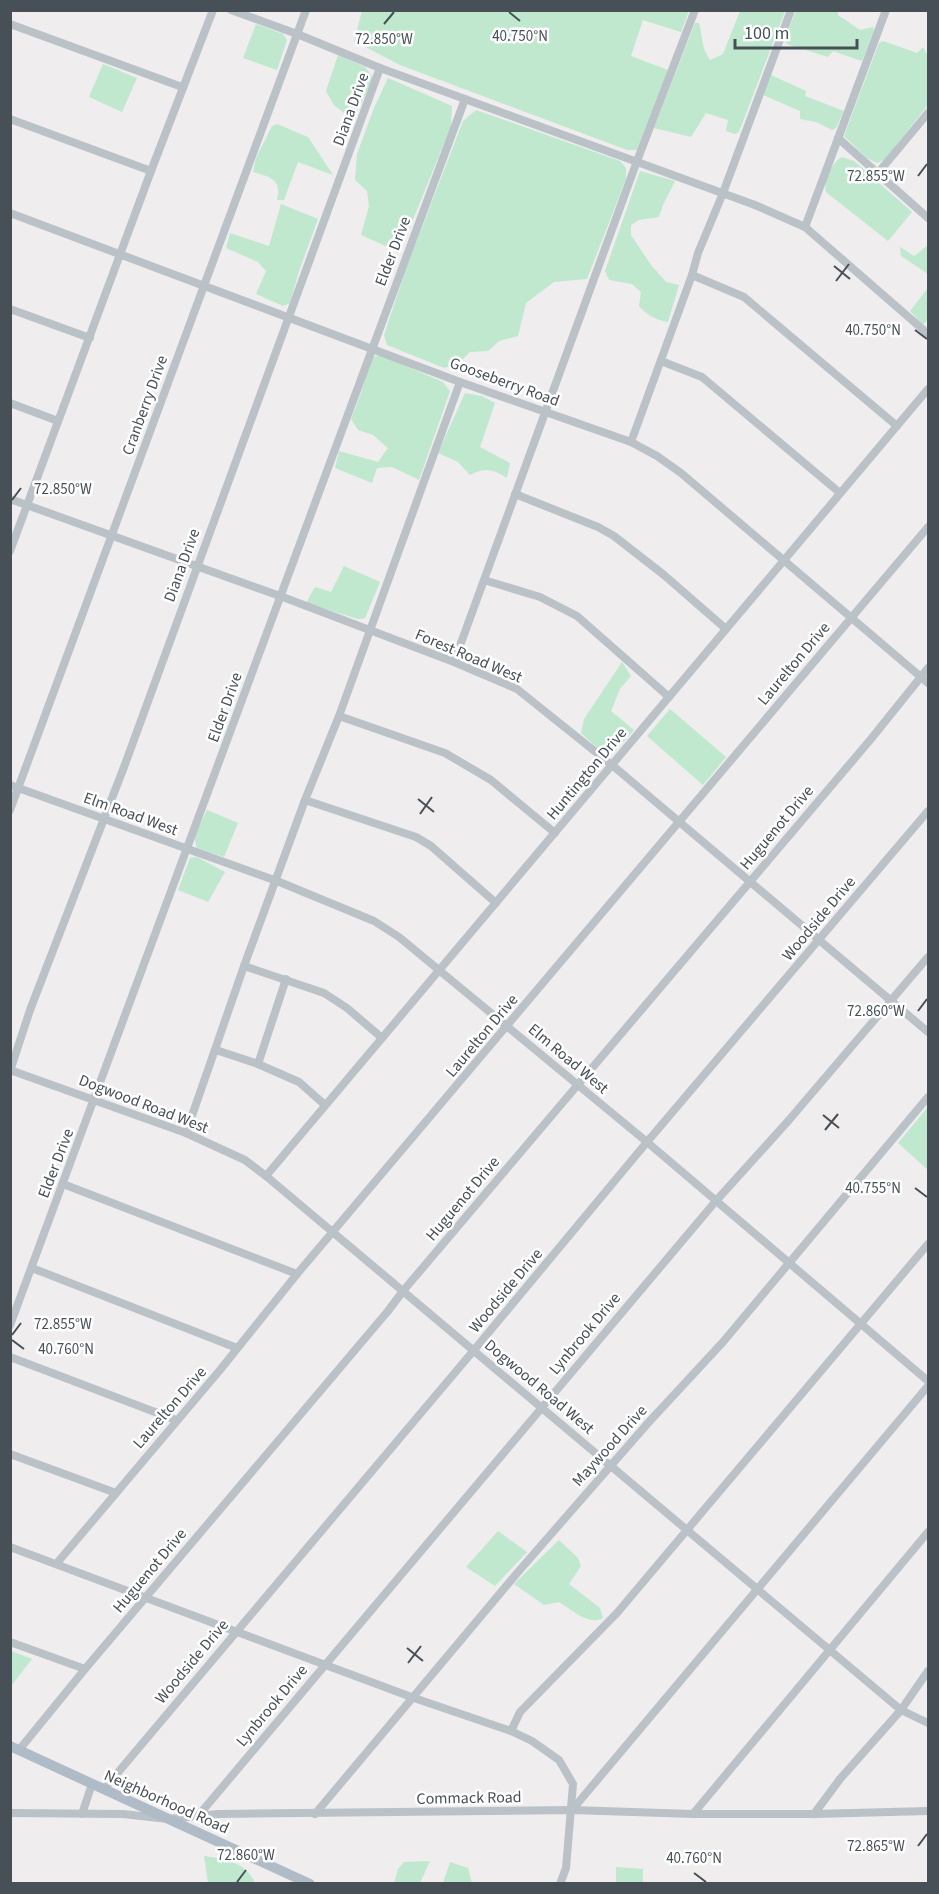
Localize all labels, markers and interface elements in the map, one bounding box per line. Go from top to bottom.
scale bar [735,12,856,50]
text: 100 m [744,21,789,46]
text: 40.750°N [492,26,548,47]
text: 72.850°W [355,29,413,50]
street label: Diana Drive [328,70,374,149]
text: 72.855°W [847,166,905,187]
street label: Elder Drive [370,213,416,289]
text: 40.750°N [845,320,901,341]
street label: Cranberry Drive [117,352,173,458]
street label: Gooseberry Road [447,352,563,412]
text: 72.850°W [34,479,92,500]
street label: Diana Drive [159,526,205,605]
street label: Laurelton Drive [752,617,835,710]
street label: Forest Road West [412,623,526,689]
street label: Elder Drive [202,669,248,745]
street label: Huntington Drive [542,723,632,825]
street label: Huguenot Drive [735,781,819,875]
street label: Elm Road West [80,787,181,841]
street label: Woodside Drive [777,872,861,966]
street label: Laurelton Drive [440,989,523,1082]
text: 72.860°W [847,1001,905,1022]
street label: Elm Road West [523,1019,614,1099]
street label: Dogwood Road West [76,1069,212,1139]
street label: Elder Drive [33,1125,79,1201]
street label: Huguenot Drive [421,1152,505,1246]
text: 40.755°N [845,1178,901,1199]
street label: Woodside Drive [464,1244,548,1338]
street label: Lynbrook Drive [544,1288,626,1379]
text: 72.855°W [34,1314,92,1335]
street label: Dogwood Road West [480,1334,599,1440]
text: 40.760°N [38,1339,94,1360]
street label: Laurelton Drive [128,1362,212,1454]
street label: Maywood Drive [567,1400,652,1491]
street label: Huguenot Drive [108,1524,192,1618]
street label: Woodside Drive [150,1615,234,1709]
street label: Lynbrook Drive [231,1660,313,1751]
street label: Neighborhood Road [101,1765,233,1839]
street label: Commack Road [416,1786,522,1810]
text: 72.865°W [847,1836,905,1857]
text: 72.860°W [217,1845,275,1866]
text: 40.760°N [666,1848,722,1869]

